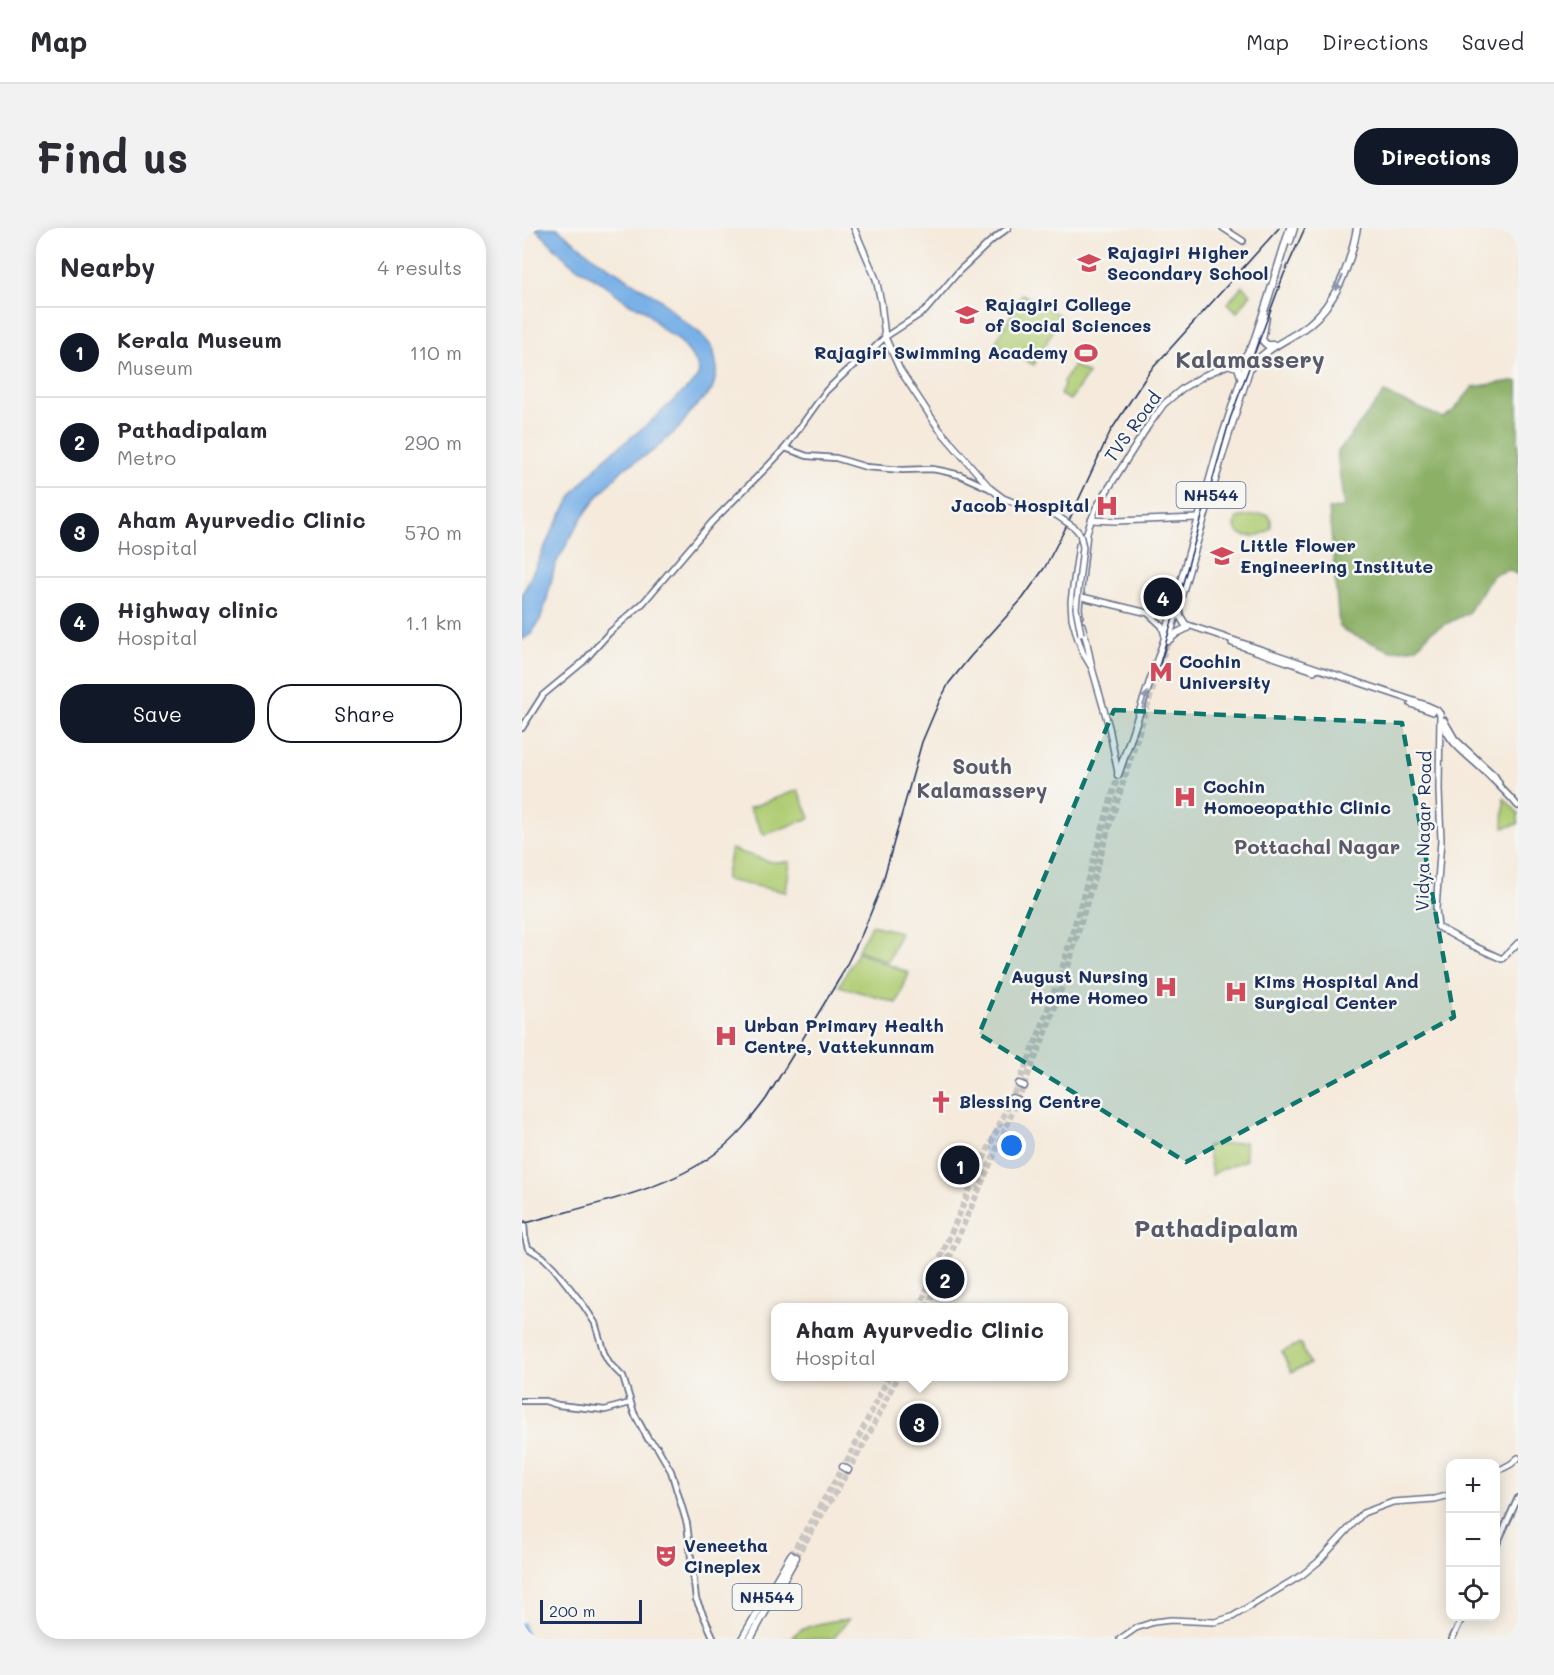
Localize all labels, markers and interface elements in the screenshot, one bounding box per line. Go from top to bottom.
text: Map [30,23,87,59]
text: Map [1246,28,1289,55]
text: Directions [1322,28,1429,55]
text: Saved [1462,28,1524,55]
button: Directions [1354,128,1518,185]
text: Find us [36,129,188,184]
place label: Rajagiri Higher Secondary School [1107,240,1268,285]
text: Nearby [60,250,155,284]
school or university icon: Rajagiri Higher Secondary School [1076,250,1102,276]
text: 4 results [377,254,462,280]
one-way arrow [1334,275,1343,292]
place label: Rajagiri College of Social Sciences [985,292,1151,337]
school or university icon: Rajagiri College of Social Sciences [954,302,980,328]
text: Kerala Museum [117,325,282,354]
text: 1 [75,339,84,365]
text: 110 m [409,339,462,365]
place label: Rajagiri Swimming Academy [814,340,1068,364]
sports icon: Rajagiri Swimming Academy [1073,340,1099,366]
district label: Kalamassery [1175,343,1325,374]
text: Museum [117,354,193,380]
street label: TVS Road [1098,386,1166,467]
text: Pathadipalam [117,415,267,444]
text: 2 [74,429,85,455]
text: 290 m [404,429,462,455]
text: Metro [117,444,176,470]
road number: NH544 [1176,482,1246,508]
place label: Jacob Hospital [951,493,1089,517]
hospital icon: Jacob Hospital [1094,493,1120,519]
text: Aham Ayurvedic Clinic [117,505,366,534]
text: 3 [74,519,86,545]
text: 570 m [405,519,462,545]
place label: Little Flower Engineering Institute [1240,533,1433,578]
text: Hospital [117,534,198,560]
school or university icon: Little Flower Engineering Institute [1209,543,1235,569]
pin: 4 [1144,574,1182,620]
text: Highway clinic [117,595,278,624]
text: 4 [73,609,86,635]
text: 1.1 km [405,609,462,635]
text: Hospital [117,624,198,650]
place label: Cochin University [1179,649,1271,694]
metro station icon: Cochin University [1148,659,1174,685]
button: Save [60,684,255,743]
button: Share [267,684,462,743]
one-way arrow [1140,691,1150,709]
street label: Vidya Nagar Road [1410,750,1436,912]
district label: South Kalamassery [917,752,1047,804]
place label: Cochin Homoeopathic Clinic [1203,774,1391,819]
hospital icon: Cochin Homoeopathic Clinic [1172,784,1198,810]
district label: Pottachal Nagar [1234,833,1400,859]
place label: August Nursing Home Homeo [1011,964,1148,1009]
place label: Kims Hospital And Surgical Center [1254,969,1418,1014]
hospital icon: August Nursing Home Homeo [1153,974,1179,1000]
hospital icon: Kims Hospital And Surgical Center [1223,979,1249,1005]
place label: Urban Primary Health Centre, Vattekunnam [744,1013,944,1058]
hospital icon: Urban Primary Health Centre, Vattekunnam [713,1023,739,1049]
church icon: Blessing Centre [928,1089,954,1115]
place label: Blessing Centre [959,1089,1101,1113]
your location [997,1131,1026,1160]
pin: 1 [940,1142,980,1188]
district label: Pathadipalam [1134,1212,1298,1243]
pin: 2 [926,1256,964,1302]
popup [771,1303,1068,1381]
text: Aham Ayurvedic Clinic [795,1315,1044,1344]
text: Hospital [795,1344,876,1370]
pin: 3 [900,1400,938,1446]
map controls [1446,1459,1500,1621]
button: + [1446,1459,1500,1513]
button: − [1446,1513,1500,1567]
place label: Veneetha Cineplex [684,1533,768,1578]
theatre icon: Veneetha Cineplex [653,1543,679,1569]
button: locate [1446,1567,1500,1621]
road number: NH544 [732,1584,802,1610]
scale bar [540,1597,642,1624]
text: 200 m [549,1600,596,1621]

